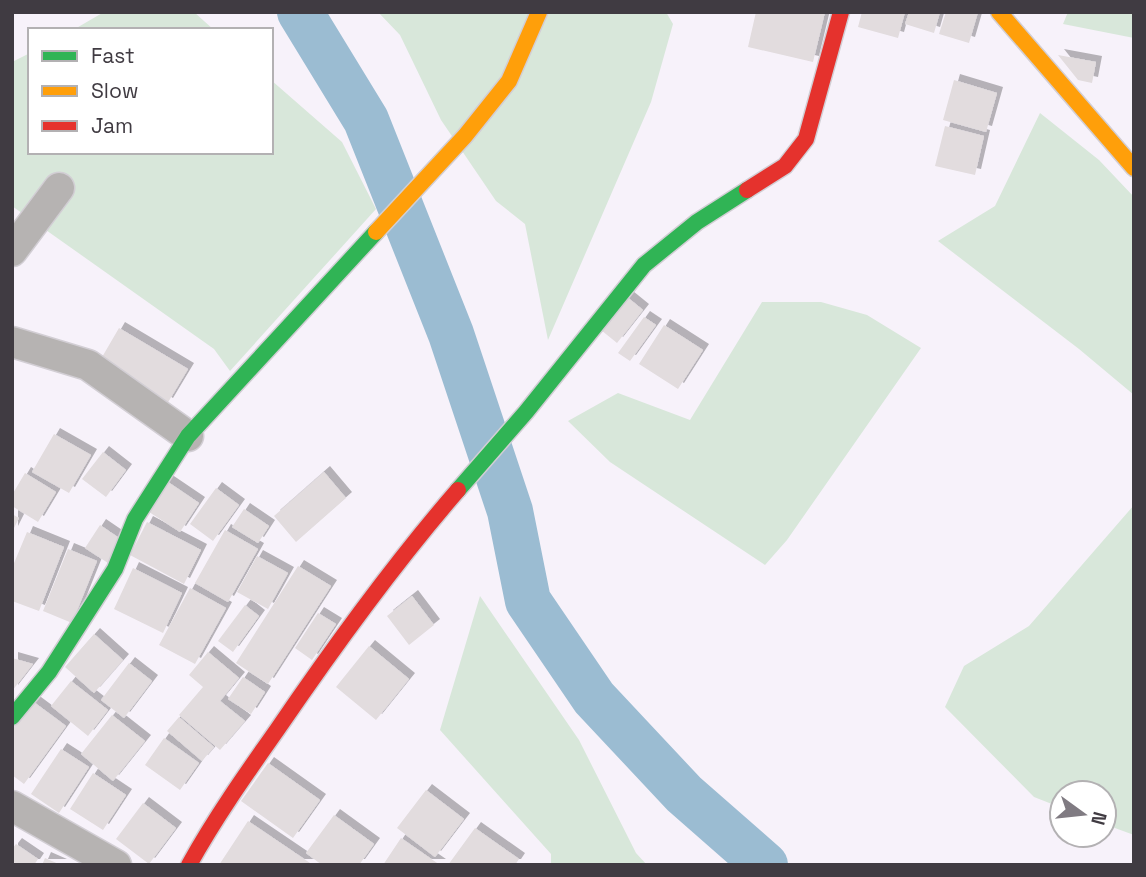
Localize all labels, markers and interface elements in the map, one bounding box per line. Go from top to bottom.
legend [28,28,273,154]
text: Fast [91,42,135,69]
text: Slow [91,77,139,104]
text: Jam [91,112,133,139]
north arrow [1048,779,1118,849]
text: N [1085,809,1113,828]

